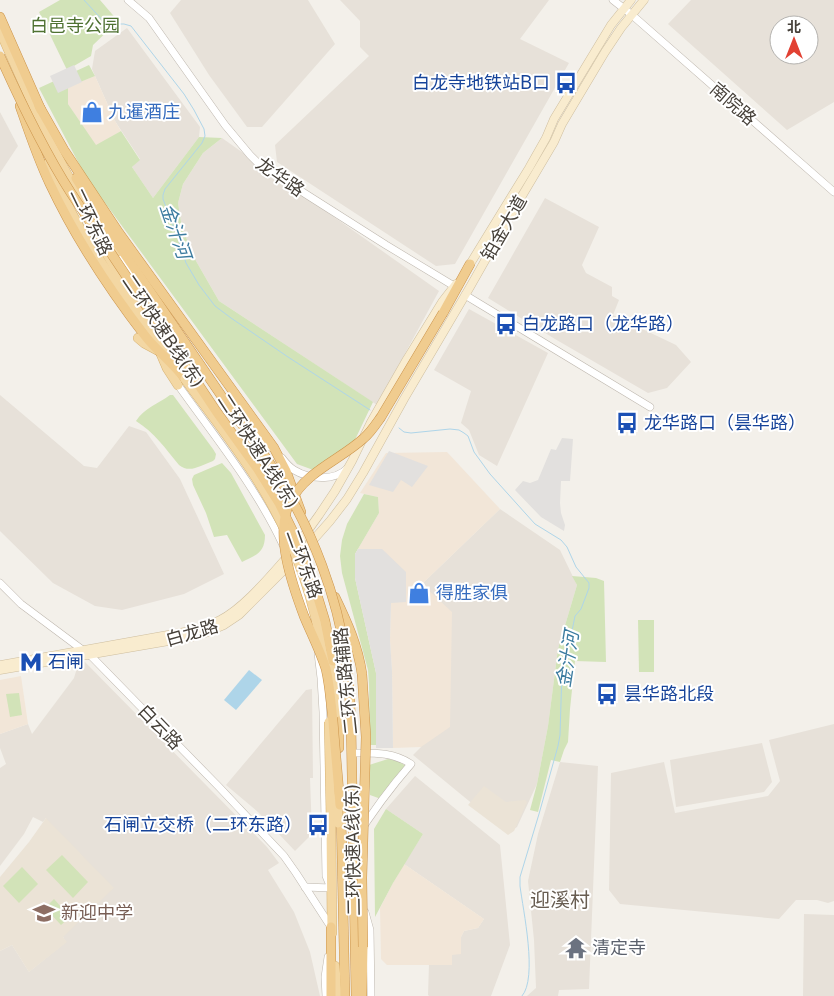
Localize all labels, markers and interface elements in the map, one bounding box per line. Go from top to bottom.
park label: 白邑寺公园 [30,15,120,36]
north arrow [769,15,819,65]
text: 北 [787,19,801,35]
bus stop icon: 白龙寺地铁站B口 [553,70,579,96]
place label: 白龙寺地铁站B口 [412,72,550,93]
street label: 南院路 [706,78,761,129]
shop icon: 九暹酒庄 [79,99,105,125]
place label: 九暹酒庄 [108,101,180,122]
street label: 龙华路 [252,153,308,201]
street label: 二环东路 [66,185,117,259]
street label: 铂金大道 [476,191,531,264]
water label: 金汁河 [156,200,197,265]
street label: 二环快速B线(东) [118,271,209,391]
bus stop icon: 白龙路口（龙华路） [493,311,519,337]
place label: 白龙路口（龙华路） [522,313,684,334]
street label: 二环快速A线(东) [214,390,303,512]
bus stop icon: 龙华路口（昙华路） [614,410,640,436]
place label: 龙华路口（昙华路） [644,412,806,433]
street label: 二环东路 [282,526,327,601]
shop icon: 得胜家俱 [406,580,432,606]
place label: 得胜家俱 [436,582,508,603]
street label: 白龙路 [163,615,221,650]
water label: 金汁河 [552,625,583,689]
street label: 二环东路辅路 [329,626,362,736]
metro station icon: 石闸 [18,649,44,675]
place label: 石闸 [48,651,84,672]
bus stop icon: 昙华路北段 [594,681,620,707]
place label: 昙华路北段 [624,683,714,704]
street label: 白云路 [134,700,187,753]
street label: 二环快速A线(东) [341,784,364,916]
bus stop icon: 石闸立交桥（二环东路） [305,812,331,838]
place label: 石闸立交桥（二环东路） [104,814,302,835]
district label: 迎溪村 [530,888,590,912]
school or university icon: 新迎中学 [31,900,57,926]
place label: 新迎中学 [61,902,133,923]
temple icon: 清定寺 [563,935,589,961]
place label: 清定寺 [592,937,646,958]

